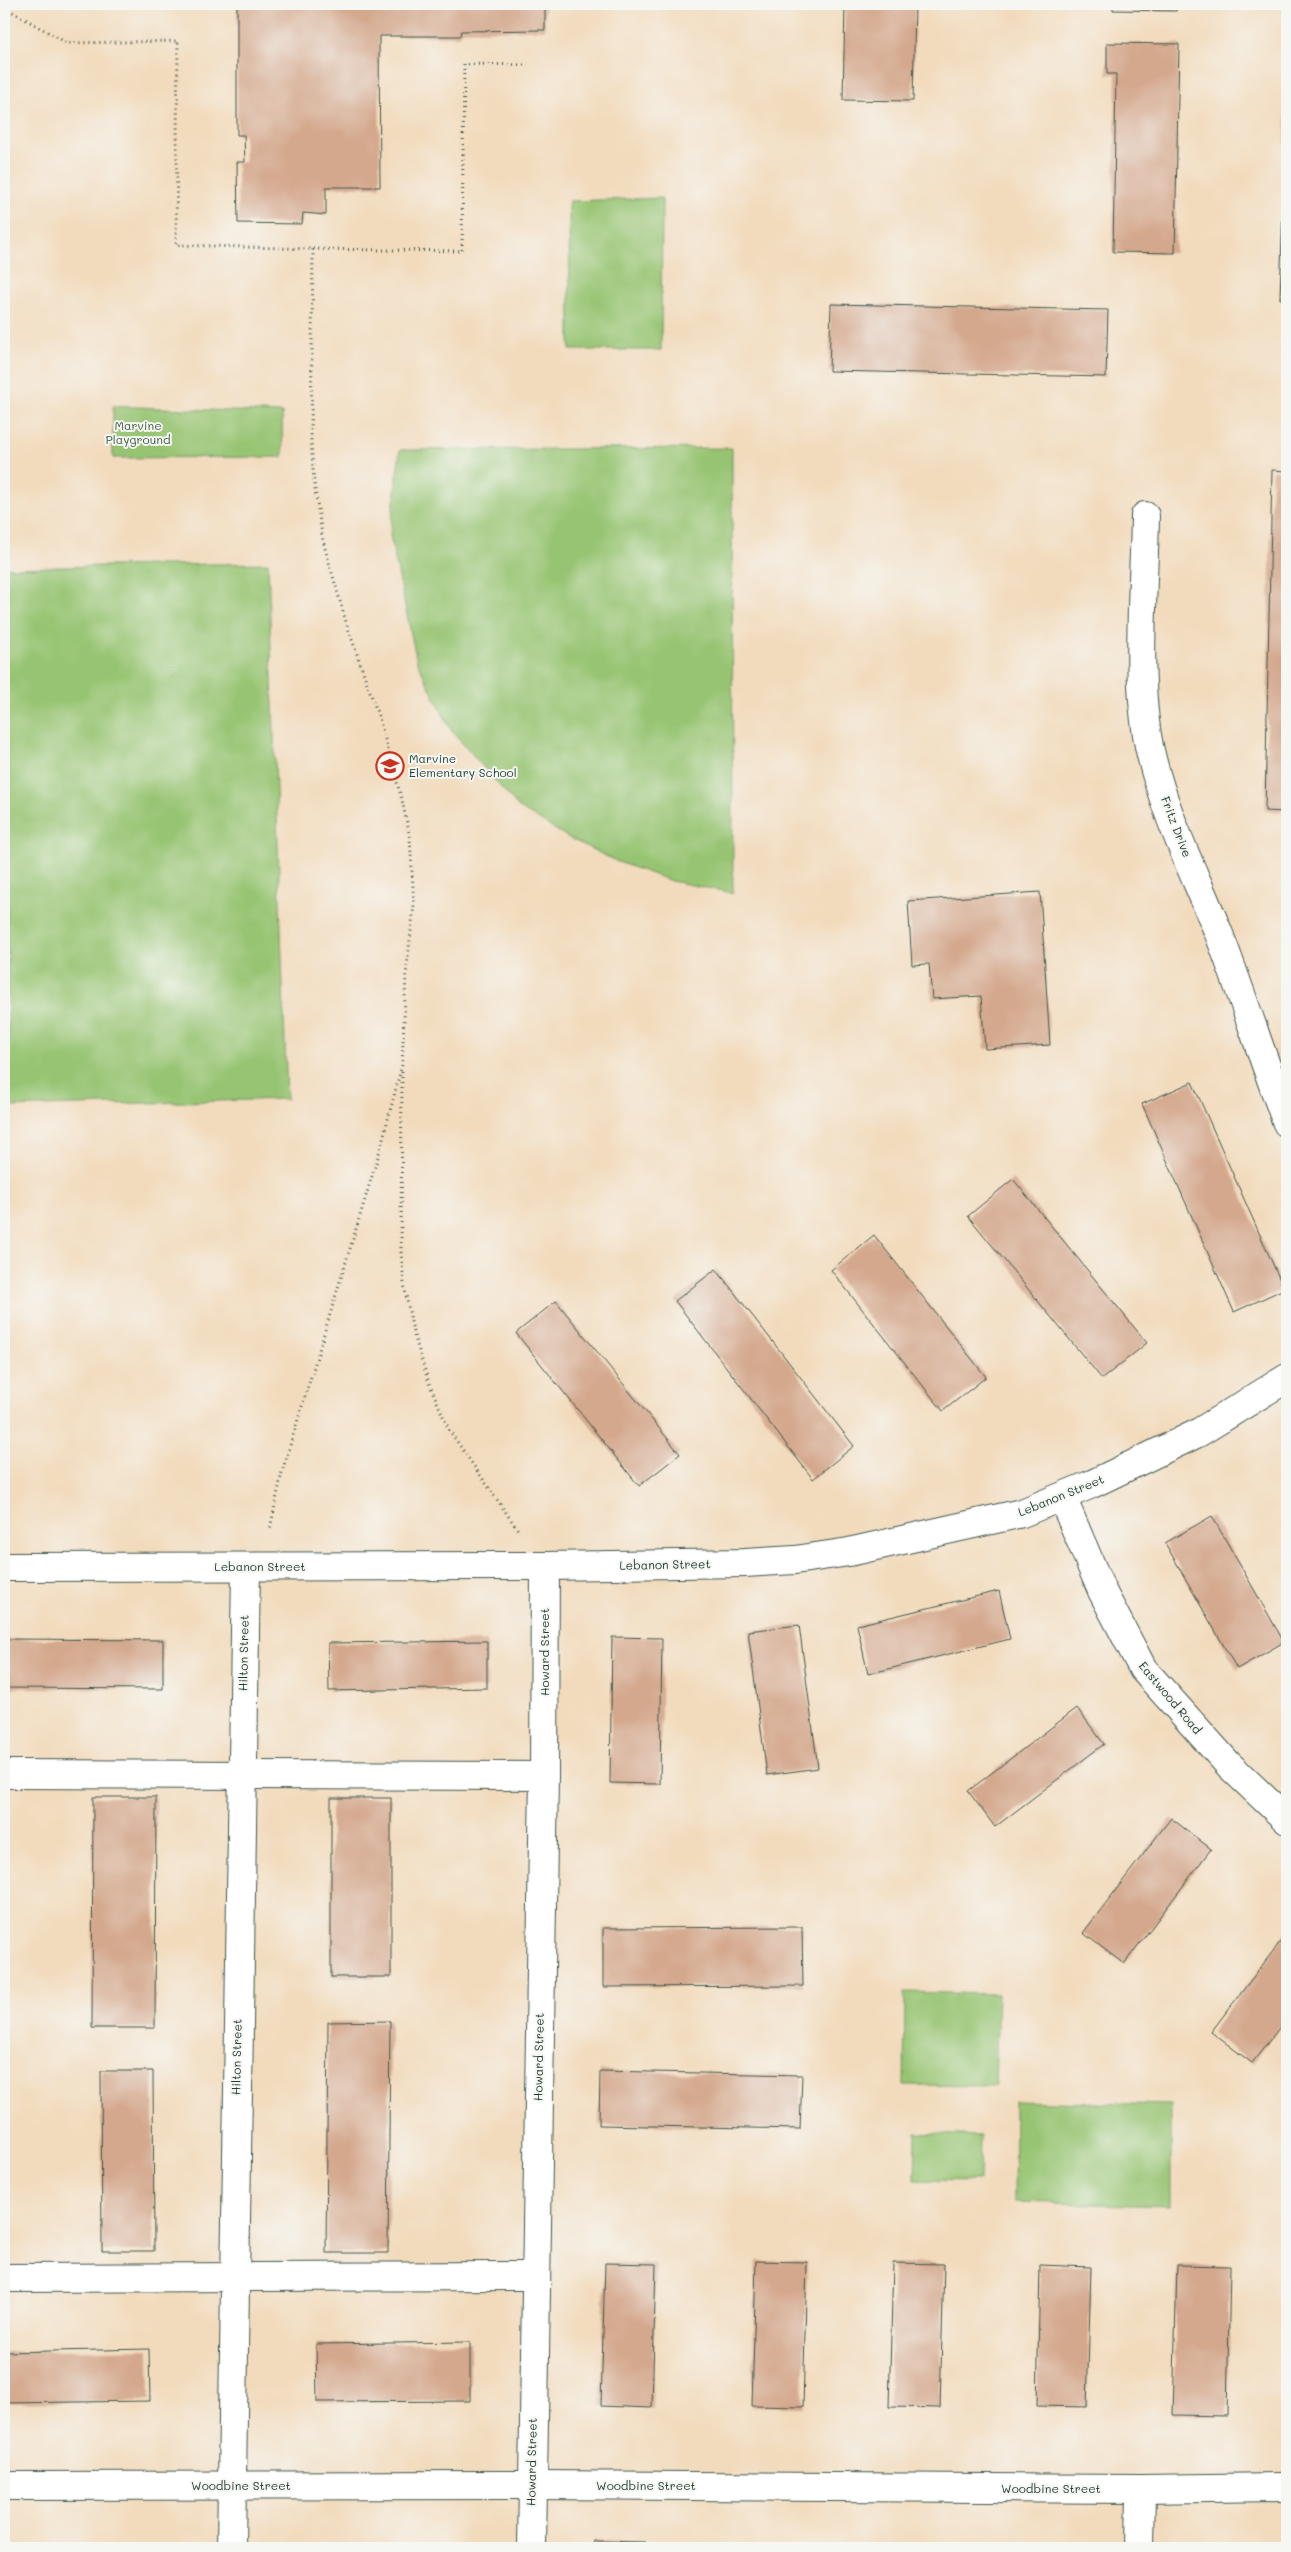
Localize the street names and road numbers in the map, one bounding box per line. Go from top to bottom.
street label: Fritz Drive [1158,794,1196,859]
street label: Lebanon Street [1015,1471,1106,1520]
street label: Lebanon Street [619,1555,711,1573]
street label: Lebanon Street [214,1558,306,1574]
street label: Howard Street [536,1608,552,1696]
street label: Hilton Street [234,1615,252,1691]
street label: Eastwood Road [1136,1658,1206,1737]
street label: Howard Street [529,2013,547,2101]
street label: Hilton Street [227,2019,245,2095]
street label: Howard Street [522,2418,540,2506]
street label: Woodbine Street [191,2477,291,2493]
street label: Woodbine Street [596,2477,696,2493]
street label: Woodbine Street [1001,2480,1101,2496]

